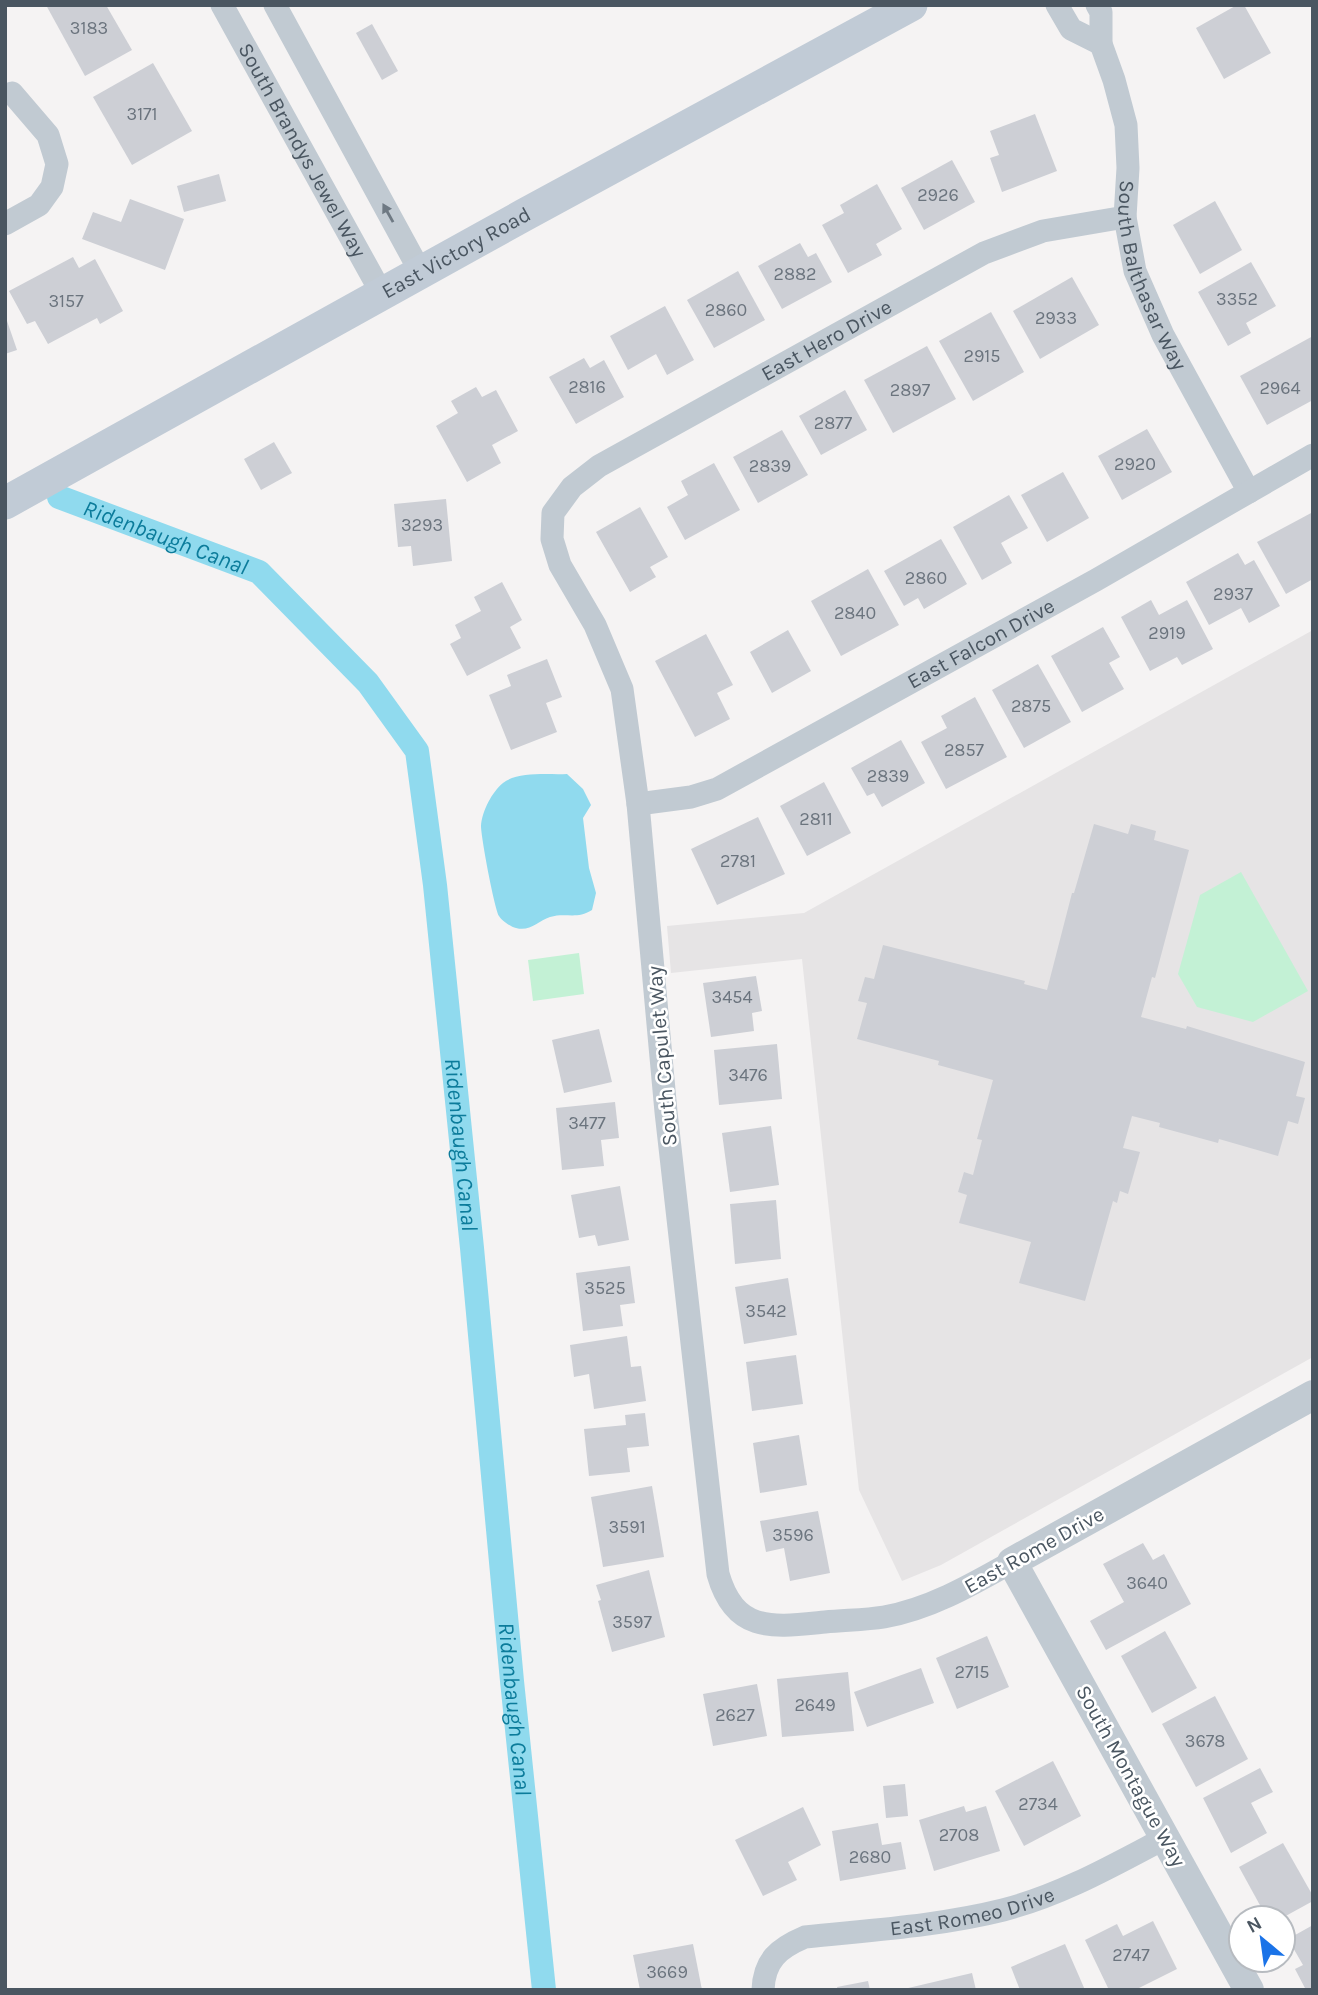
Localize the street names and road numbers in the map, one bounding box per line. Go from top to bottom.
street label: South Brandys Jewel Way [233,39,371,262]
street label: South Balthasar Way [1113,179,1192,374]
street label: East Victory Road [378,202,535,303]
street label: East Hero Drive [757,294,896,386]
street label: East Falcon Drive [903,593,1059,694]
street label: South Capulet Way [642,965,682,1147]
street label: East Rome Drive [960,1502,1108,1598]
street label: South Montague Way [1071,1681,1191,1871]
street label: East Romeo Drive [889,1882,1058,1940]

